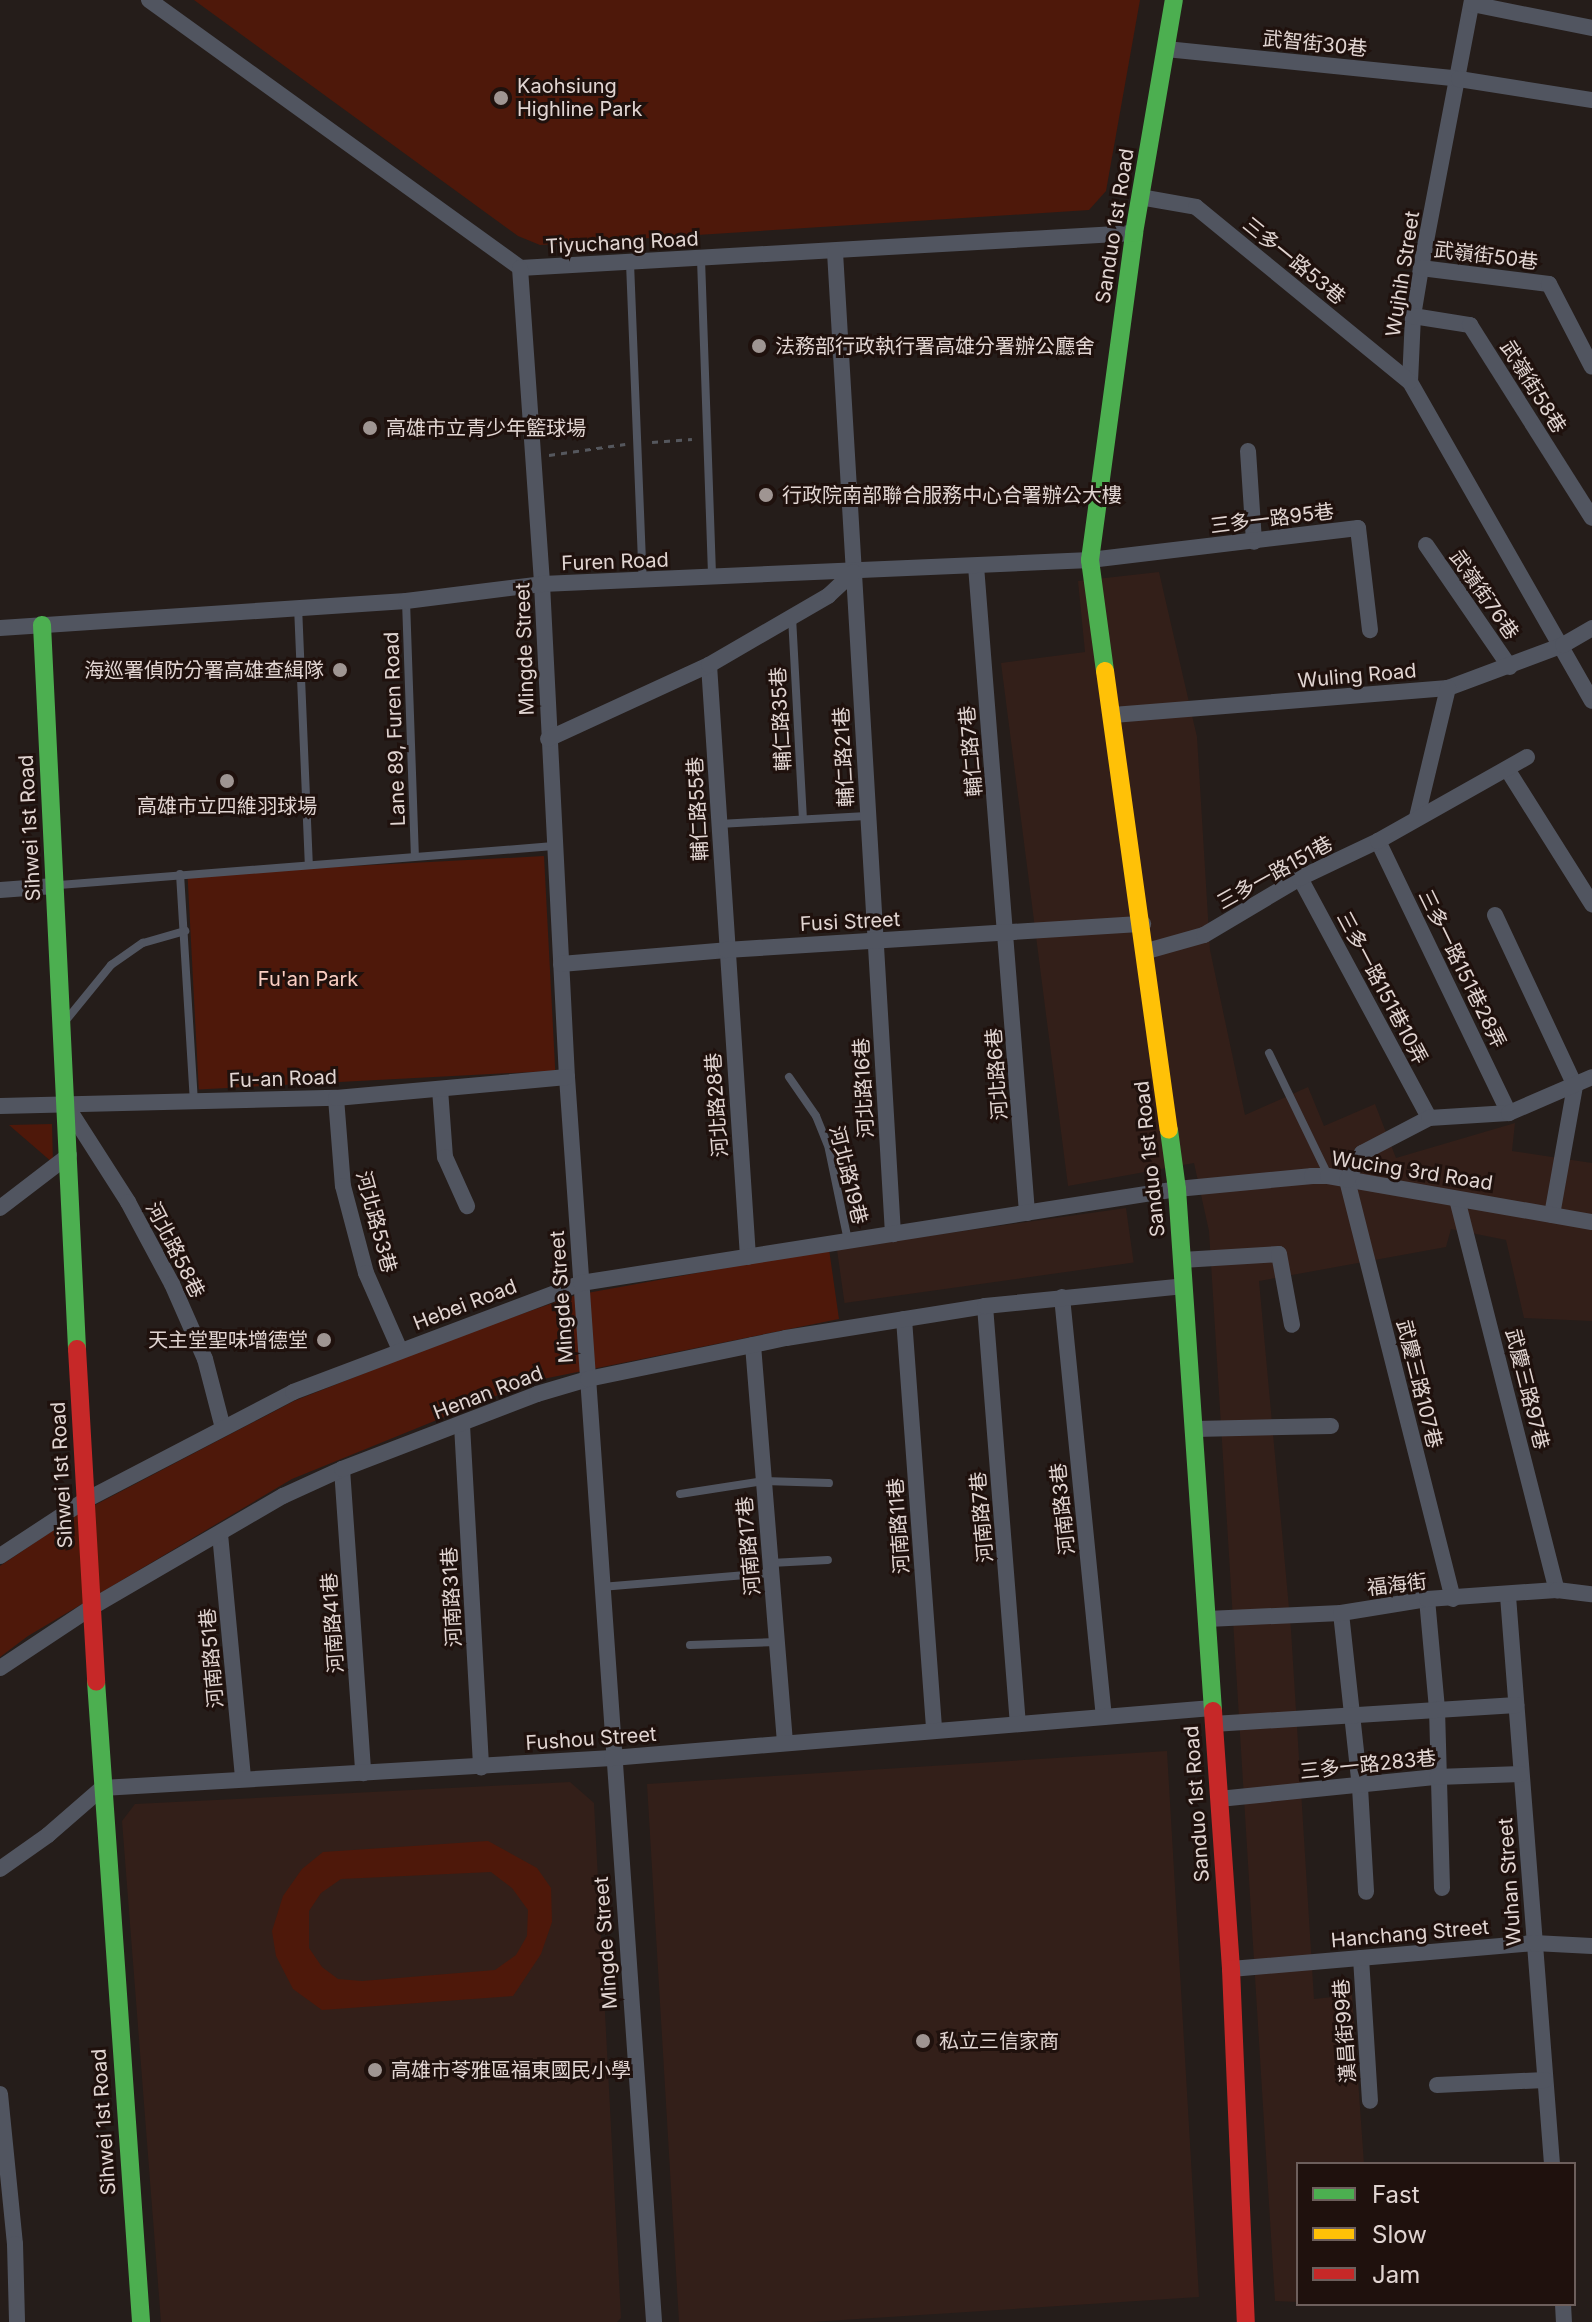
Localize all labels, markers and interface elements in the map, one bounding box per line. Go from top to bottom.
street label: 武智街30巷 [1262,27,1368,61]
place label: Kaohsiung Highline Park [517,74,642,121]
marker: Kaohsiung Highline Park [492,89,510,107]
street label: Sanduo 1st Road [1091,147,1139,305]
street label: Wujhih Street [1381,209,1425,339]
street label: 三多一路53巷 [1238,212,1350,310]
street label: Tiyuchang Road [545,227,699,259]
street label: 武嶺街50巷 [1433,238,1539,274]
place label: 法務部行政執行署高雄分署辦公廳舍 [775,334,1095,358]
street label: 武嶺街58巷 [1495,336,1571,438]
marker: 法務部行政執行署高雄分署辦公廳舍 [750,337,768,355]
place label: 高雄市立青少年籃球場 [386,416,586,440]
marker: 高雄市立青少年籃球場 [361,419,379,437]
place label: 行政院南部聯合服務中心合署辦公大樓 [782,483,1122,507]
marker: 行政院南部聯合服務中心合署辦公大樓 [757,486,775,504]
street label: 三多一路95巷 [1209,499,1335,539]
street label: 武嶺街76巷 [1445,546,1523,644]
street label: Furen Road [561,548,669,576]
street label: Mingde Street [511,582,539,716]
street label: Lane 89, Furen Road [380,631,410,827]
place label: 海巡署偵防分署高雄查緝隊 [84,658,324,682]
street label: Wuling Road [1297,659,1417,693]
marker: 海巡署偵防分署高雄查緝隊 [331,661,349,679]
street label: 輔仁路35巷 [766,666,796,772]
street label: 輔仁路7巷 [955,704,987,798]
street label: 輔仁路21巷 [829,706,859,808]
street label: Sihwei 1st Road [14,754,46,902]
street label: 輔仁路55巷 [683,756,713,862]
marker: 高雄市立四維羽球場 [218,772,236,790]
place label: 高雄市立四維羽球場 [137,794,317,818]
street label: 三多一路151巷 [1213,831,1337,915]
street label: 三多一路151巷28弄 [1413,886,1511,1052]
street label: Fusi Street [799,907,901,937]
street label: 三多一路151巷10弄 [1332,908,1432,1068]
park label: Fu'an Park [258,967,358,991]
street label: 河北路6巷 [982,1027,1012,1121]
street label: 河北路16巷 [849,1037,879,1139]
street label: 河北路28巷 [701,1052,733,1158]
street label: Fu-an Road [228,1065,338,1093]
street label: Sanduo 1st Road [1130,1080,1170,1238]
street label: 河北路19巷 [824,1123,872,1227]
street label: Wucing 3rd Road [1330,1146,1494,1196]
street label: 河北路53巷 [351,1168,401,1276]
street label: 河北路58巷 [141,1198,209,1302]
street label: Mingde Street [545,1230,579,1364]
street label: Hebei Road [410,1274,520,1336]
street label: 武慶三路107巷 [1391,1317,1447,1451]
street label: 武慶三路97巷 [1500,1326,1554,1452]
place label: 天主堂聖味增德堂 [148,1328,308,1352]
marker: 天主堂聖味增德堂 [315,1331,333,1349]
street label: Henan Road [430,1361,546,1425]
street label: Sihwei 1st Road [46,1401,78,1549]
street label: 河南路3巷 [1046,1462,1080,1556]
street label: 河南路7巷 [966,1470,998,1564]
street label: 河南路11巷 [884,1477,914,1575]
street label: 河南路17巷 [733,1495,765,1597]
street label: 河南路31巷 [437,1546,467,1648]
street label: 福海街 [1366,1569,1428,1601]
street label: 河南路41巷 [318,1572,348,1674]
street label: 河南路51巷 [196,1607,228,1709]
street label: Fushou Street [525,1722,657,1756]
street label: Sanduo 1st Road [1180,1725,1214,1883]
street label: 三多一路283巷 [1299,1746,1437,1784]
street label: Wuhan Street [1494,1817,1526,1947]
street label: Mingde Street [589,1876,623,2010]
street label: Hanchang Street [1330,1915,1490,1953]
street label: 漢昌街99巷 [1329,1978,1361,2084]
place label: 私立三信家商 [939,2029,1059,2053]
marker: 私立三信家商 [914,2032,932,2050]
street label: Sihwei 1st Road [87,2048,121,2196]
place label: 高雄市苓雅區福東國民小學 [391,2058,631,2082]
marker: 高雄市苓雅區福東國民小學 [366,2061,384,2079]
legend [1296,2162,1576,2306]
text: Fast [1372,2180,1420,2209]
text: Slow [1372,2220,1427,2249]
text: Jam [1372,2260,1420,2289]

